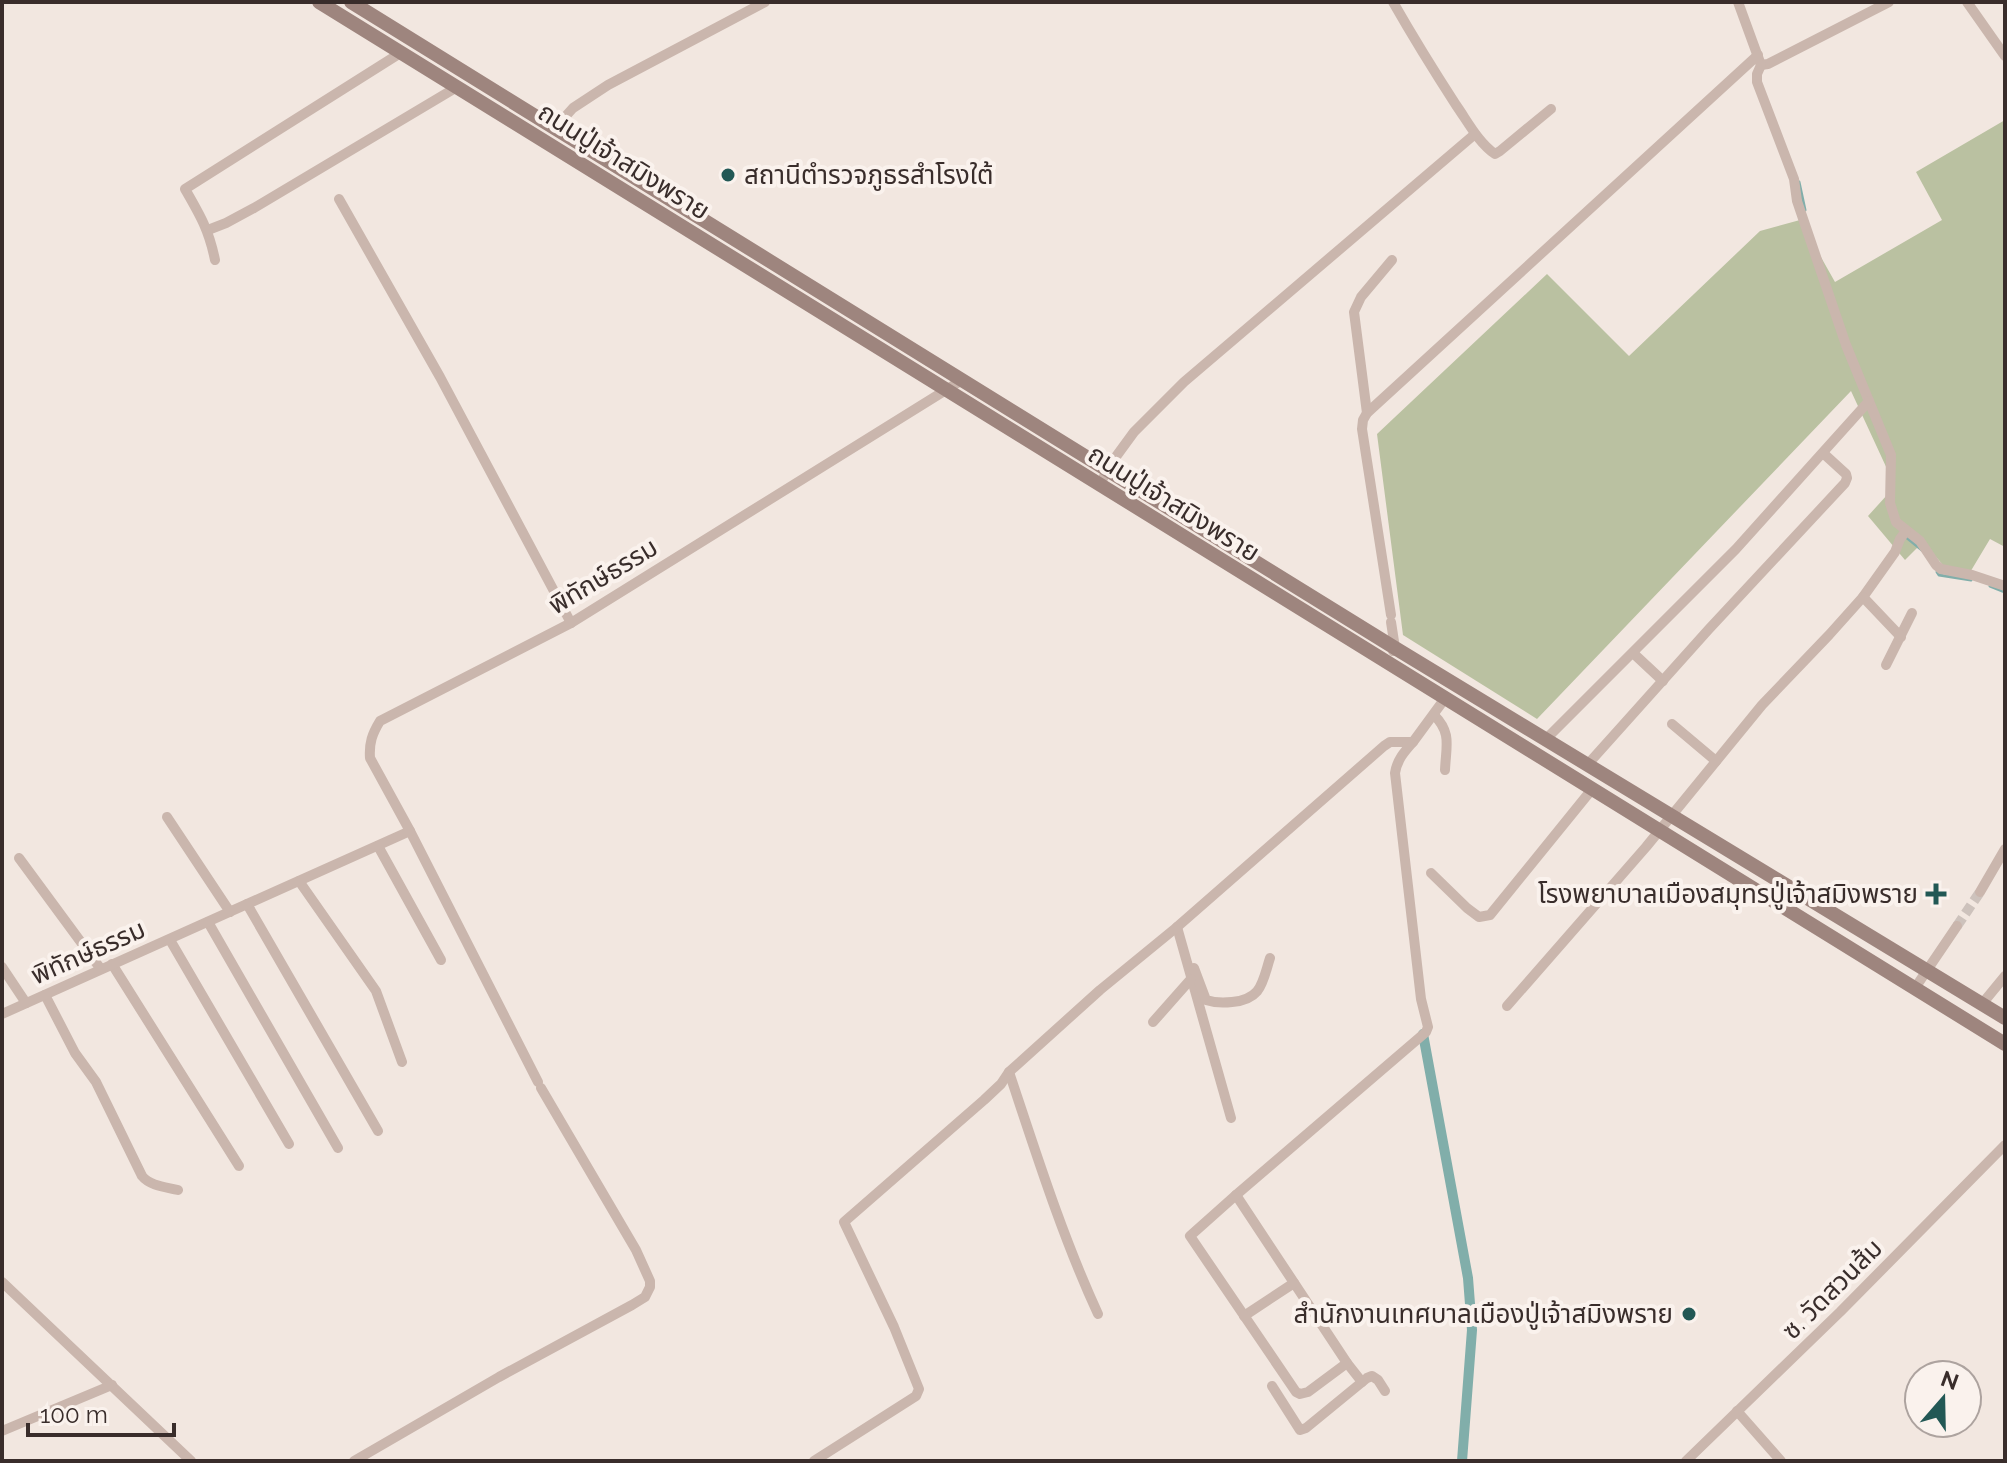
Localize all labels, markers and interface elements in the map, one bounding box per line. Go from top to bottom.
street label: ถนนปู่เจ้าสมิงพราย [532,96,715,227]
place label: สถานีตำรวจภูธรสำโรงใต้ [744,160,994,191]
marker: สถานีตำรวจภูธรสำโรงใต้ [719,166,737,184]
street label: ถนนปู่เจ้าสมิงพราย [1082,438,1265,569]
street label: พิทักษ์ธรรม [543,532,663,620]
place label: โรงพยาบาลเมืองสมุทรปู่เจ้าสมิงพราย [1538,879,1918,910]
marker: โรงพยาบาลเมืองสมุทรปู่เจ้าสมิงพราย [1925,883,1947,905]
street label: พิทักษ์ธรรม [26,914,150,990]
street label: ซ. วัดสวนส้ม [1776,1233,1888,1345]
place label: สำนักงานเทศบาลเมืองปู่เจ้าสมิงพราย [1294,1299,1673,1330]
marker: สำนักงานเทศบาลเมืองปู่เจ้าสมิงพราย [1680,1305,1698,1323]
north arrow [1903,1359,1983,1439]
text: N [1938,1365,1962,1395]
scale bar [28,1387,174,1437]
text: 100 m [40,1400,108,1429]

